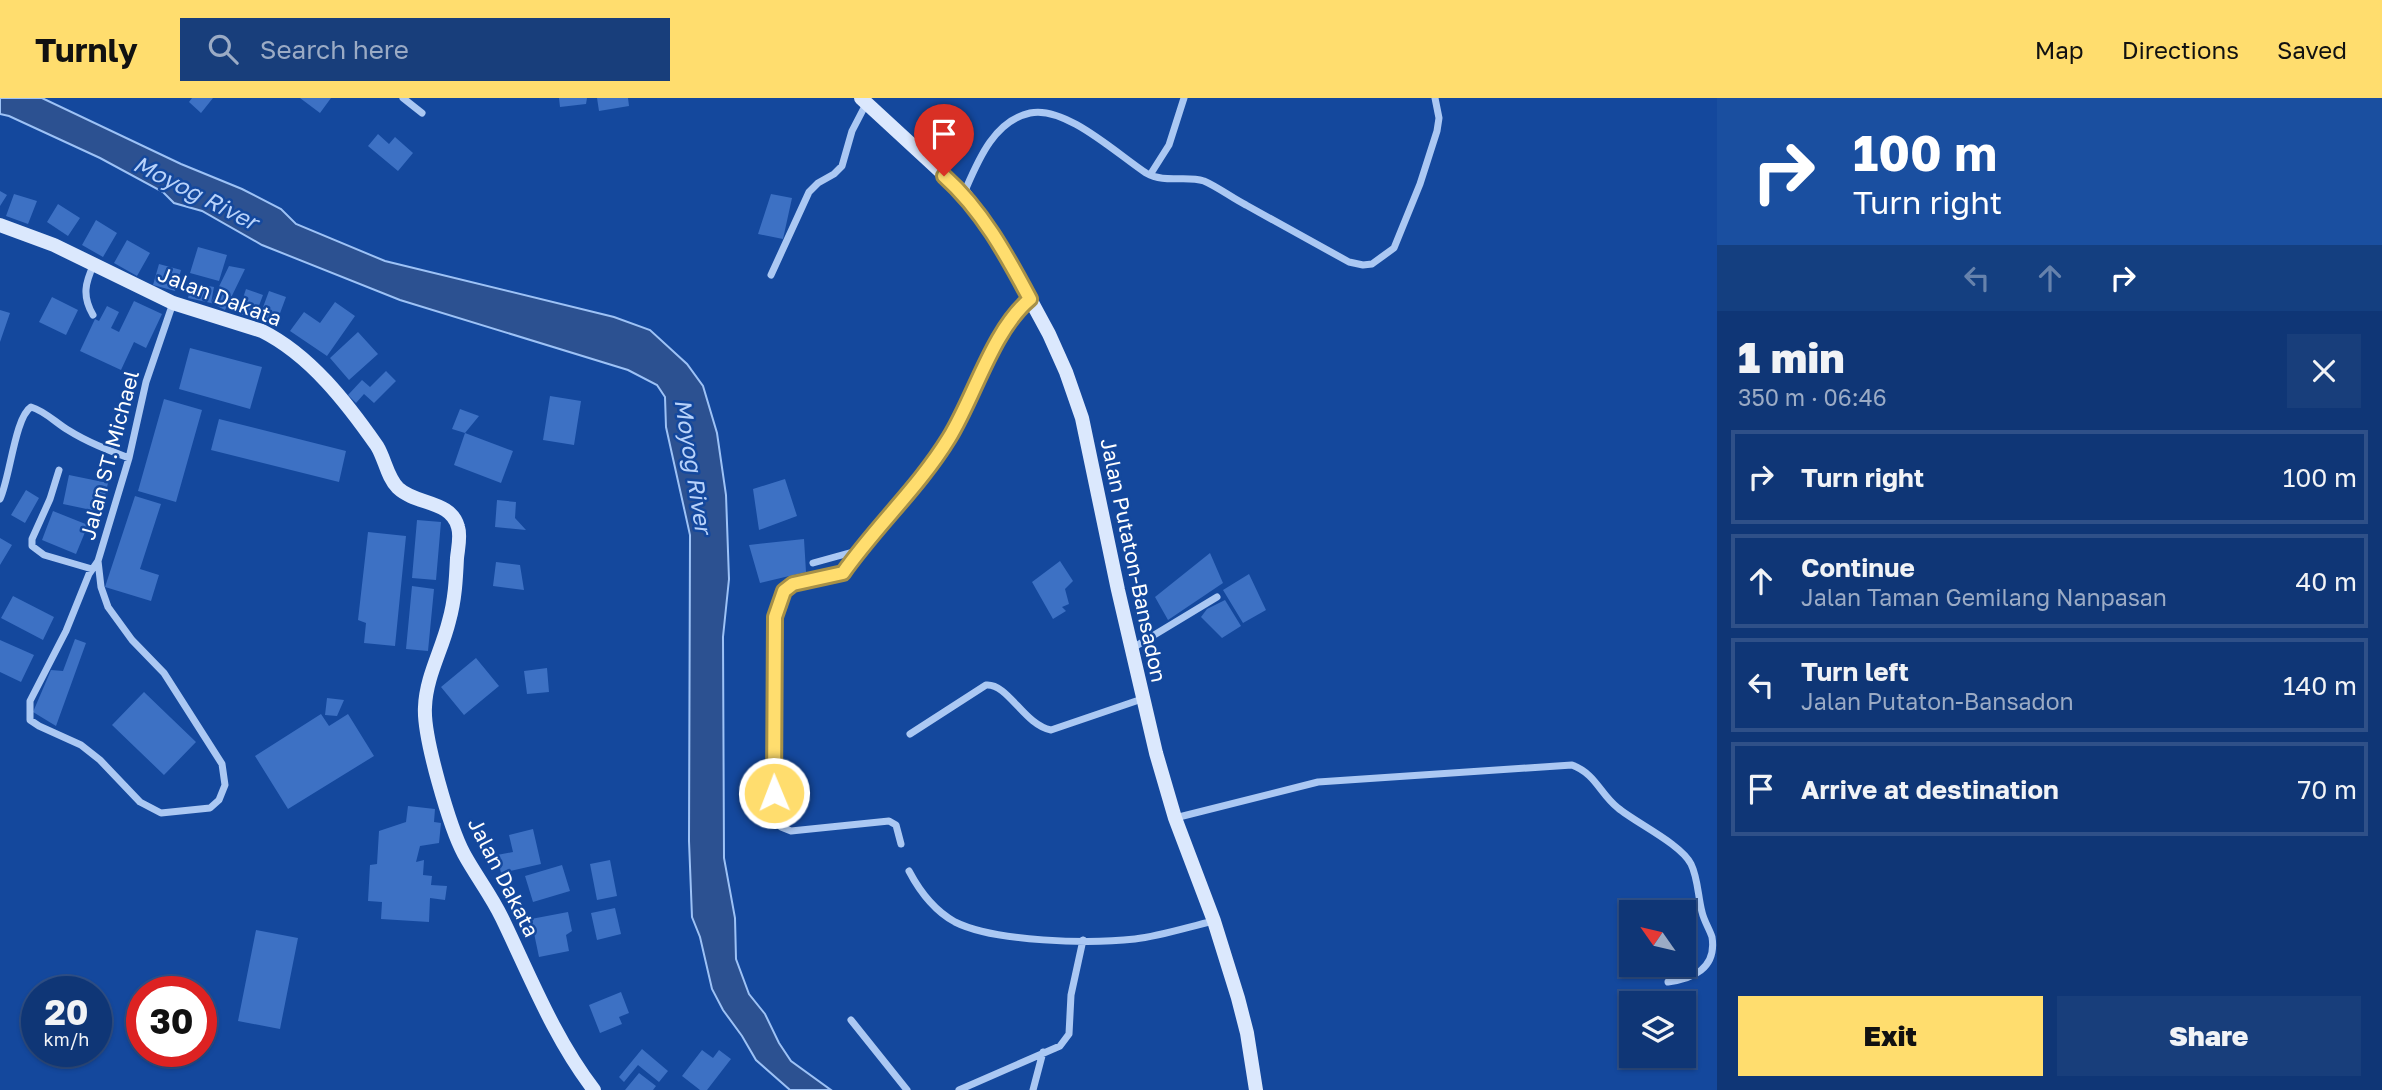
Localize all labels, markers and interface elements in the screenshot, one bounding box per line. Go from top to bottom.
search box [180,18,670,81]
text: Turnly [35,30,138,69]
icon: search [204,30,242,68]
text: Search here [260,34,409,65]
text: Map [2035,35,2084,64]
text: Directions [2122,35,2239,64]
text: Saved [2277,35,2347,64]
pin [914,104,974,176]
icon: arrive [925,115,963,153]
text: 100 m [1853,123,1997,182]
icon: right [1738,126,1829,217]
water label: Moyog River [129,149,266,237]
text: Turn right [1853,183,2002,221]
icon: left [1958,259,1996,297]
icon: ahead [2031,259,2069,297]
icon: right [2104,259,2142,297]
street label: Jalan Dakata [154,260,286,332]
text: 1 min [1738,332,1845,382]
button: close [2287,334,2361,408]
street label: Jalan ST. Michael [74,367,144,543]
text: 350 m · 06:46 [1738,383,1887,411]
water label: Moyog River [670,397,719,538]
street label: Jalan Putaton-Bansadon [1095,436,1173,684]
icon: right [1742,458,1780,496]
text: Turn right [1801,462,1924,493]
text: 100 m [2283,462,2357,493]
text: Continue [1801,552,1915,583]
icon: ahead [1742,562,1780,600]
text: 40 m [2296,566,2357,597]
text: Jalan Taman Gemilang Nanpasan [1801,583,2167,611]
text: Turn left [1801,656,1909,687]
icon: left [1742,666,1780,704]
text: 140 m [2283,670,2357,701]
text: Jalan Putaton-Bansadon [1801,687,2074,715]
position arrow [737,756,811,830]
icon: arrive [1742,770,1780,808]
text: Arrive at destination [1801,774,2059,805]
text: 70 m [2298,774,2357,805]
street label: Jalan Dakata [463,813,545,941]
north arrow [1619,900,1696,976]
map controls [1619,900,1696,1068]
speed limit sign: 30 [126,976,217,1067]
text: 20 [44,991,89,1033]
button: layers [1619,991,1696,1068]
button: Exit [1738,996,2043,1076]
button: Share [2057,996,2361,1076]
text: km/h [44,1028,89,1050]

